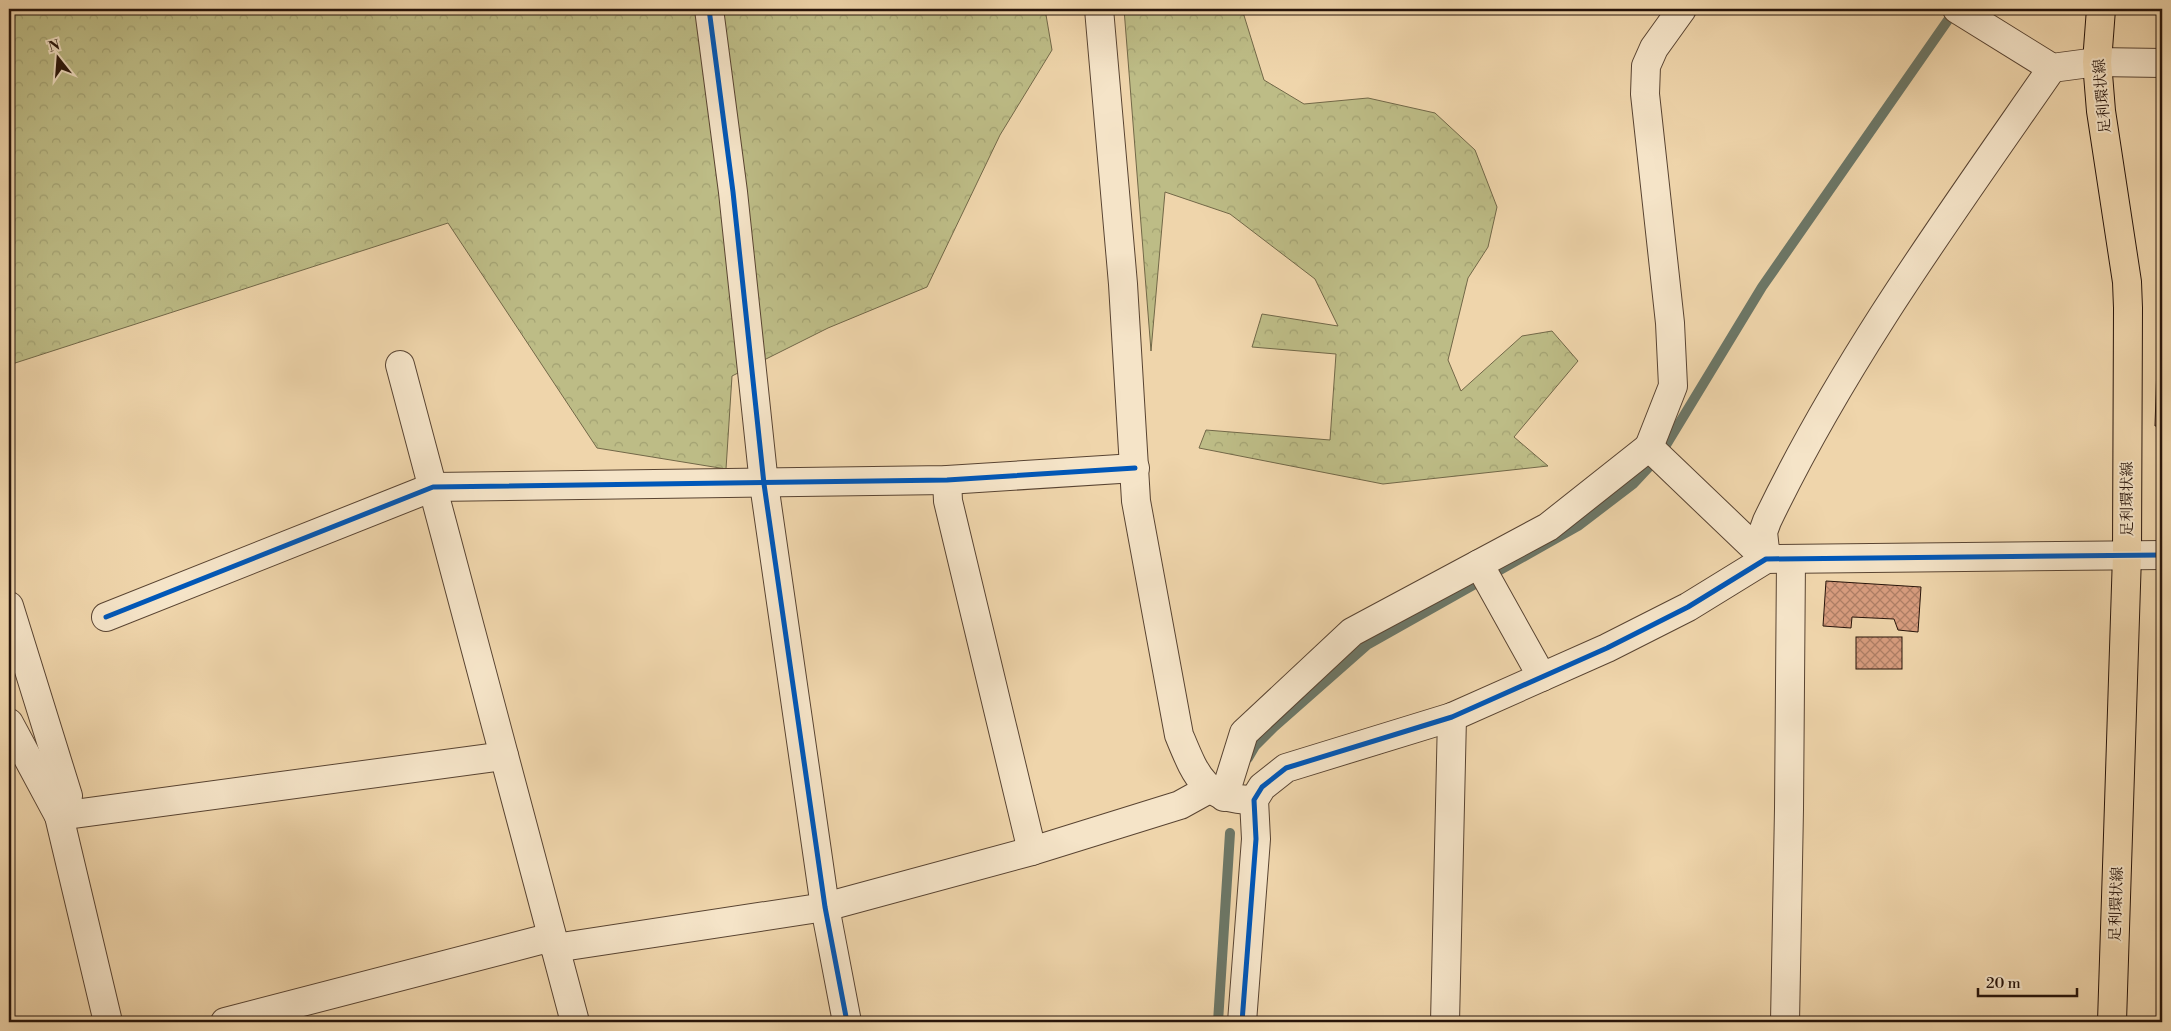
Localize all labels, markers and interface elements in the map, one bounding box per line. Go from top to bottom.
north arrow [32,32,82,82]
text: N [47,36,62,57]
street label: 足利環状線 [2090,58,2115,134]
street label: 足利環状線 [2118,461,2137,537]
street label: 足利環状線 [2106,866,2127,942]
scale bar [1978,966,2077,998]
text: 20 m [1986,974,2021,993]

